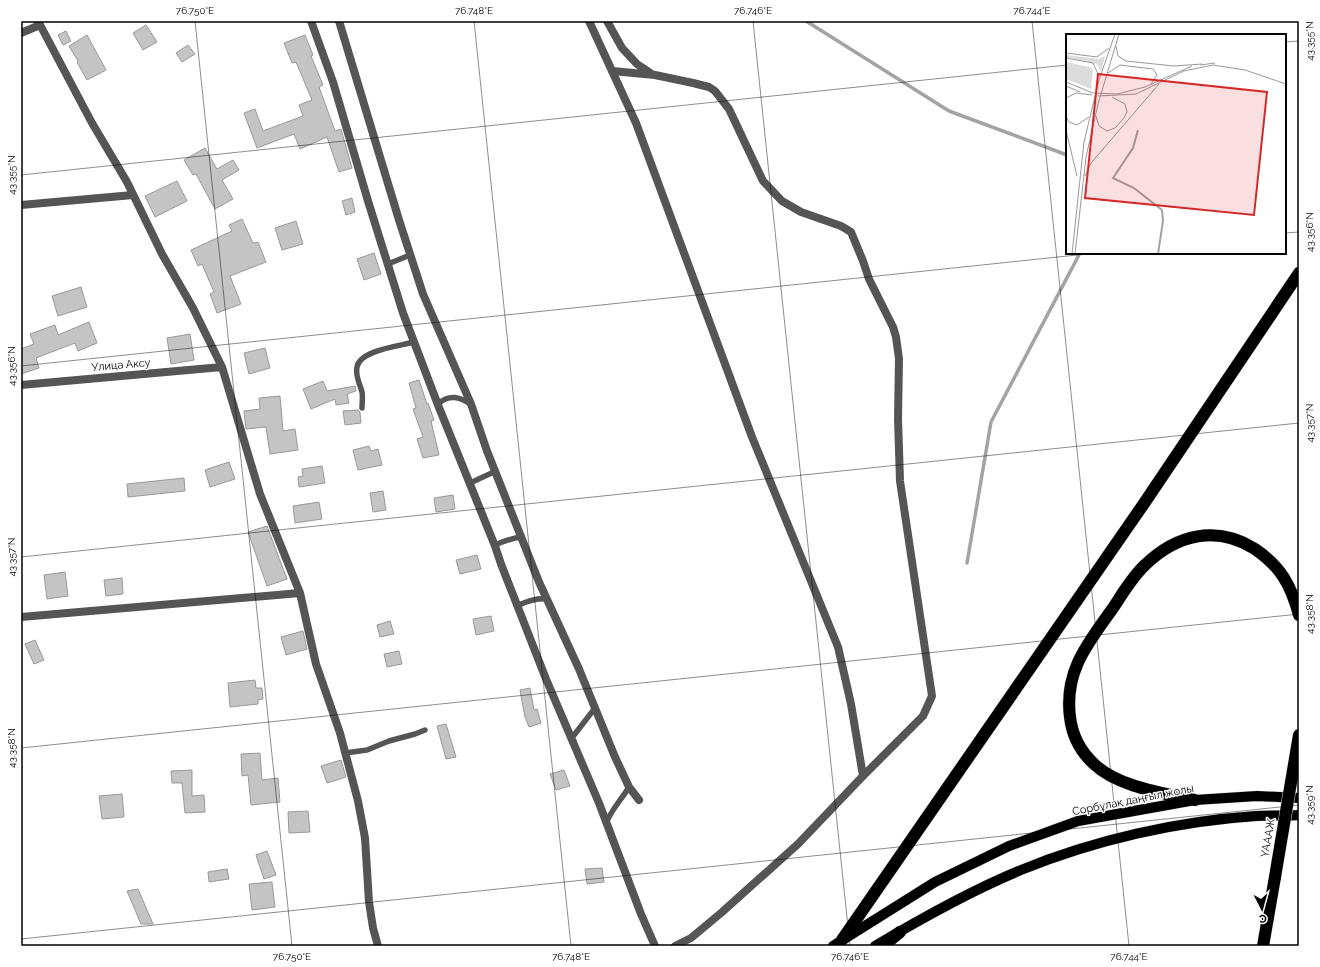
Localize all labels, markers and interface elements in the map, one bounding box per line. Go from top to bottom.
text: 76.750°E [176,5,214,16]
text: 76.748°E [455,5,493,16]
text: 76.746°E [734,5,772,16]
text: 76.744°E [1013,5,1051,16]
text: 43.355°N [1304,21,1315,61]
inset map [1066,34,1286,254]
text: 43.355°N [6,155,17,195]
text: 43.356°N [1304,212,1315,252]
text: 43.356°N [6,346,17,386]
street label: Улица Аксу [91,356,151,374]
text: 43.357°N [1304,403,1315,443]
text: 43.357°N [6,537,17,577]
text: 43.358°N [1304,594,1315,634]
text: 43.358°N [6,728,17,768]
street label: Сорбұлақ даңғыл жолы [1071,782,1195,818]
text: 43.359°N [1304,785,1315,825]
street label: ҮАААЖ [1258,817,1278,859]
north arrow [1242,889,1282,929]
text: С [1258,912,1267,925]
text: 76.750°E [273,951,311,962]
text: 76.748°E [552,951,590,962]
text: 76.746°E [831,951,869,962]
text: 76.744°E [1110,951,1148,962]

